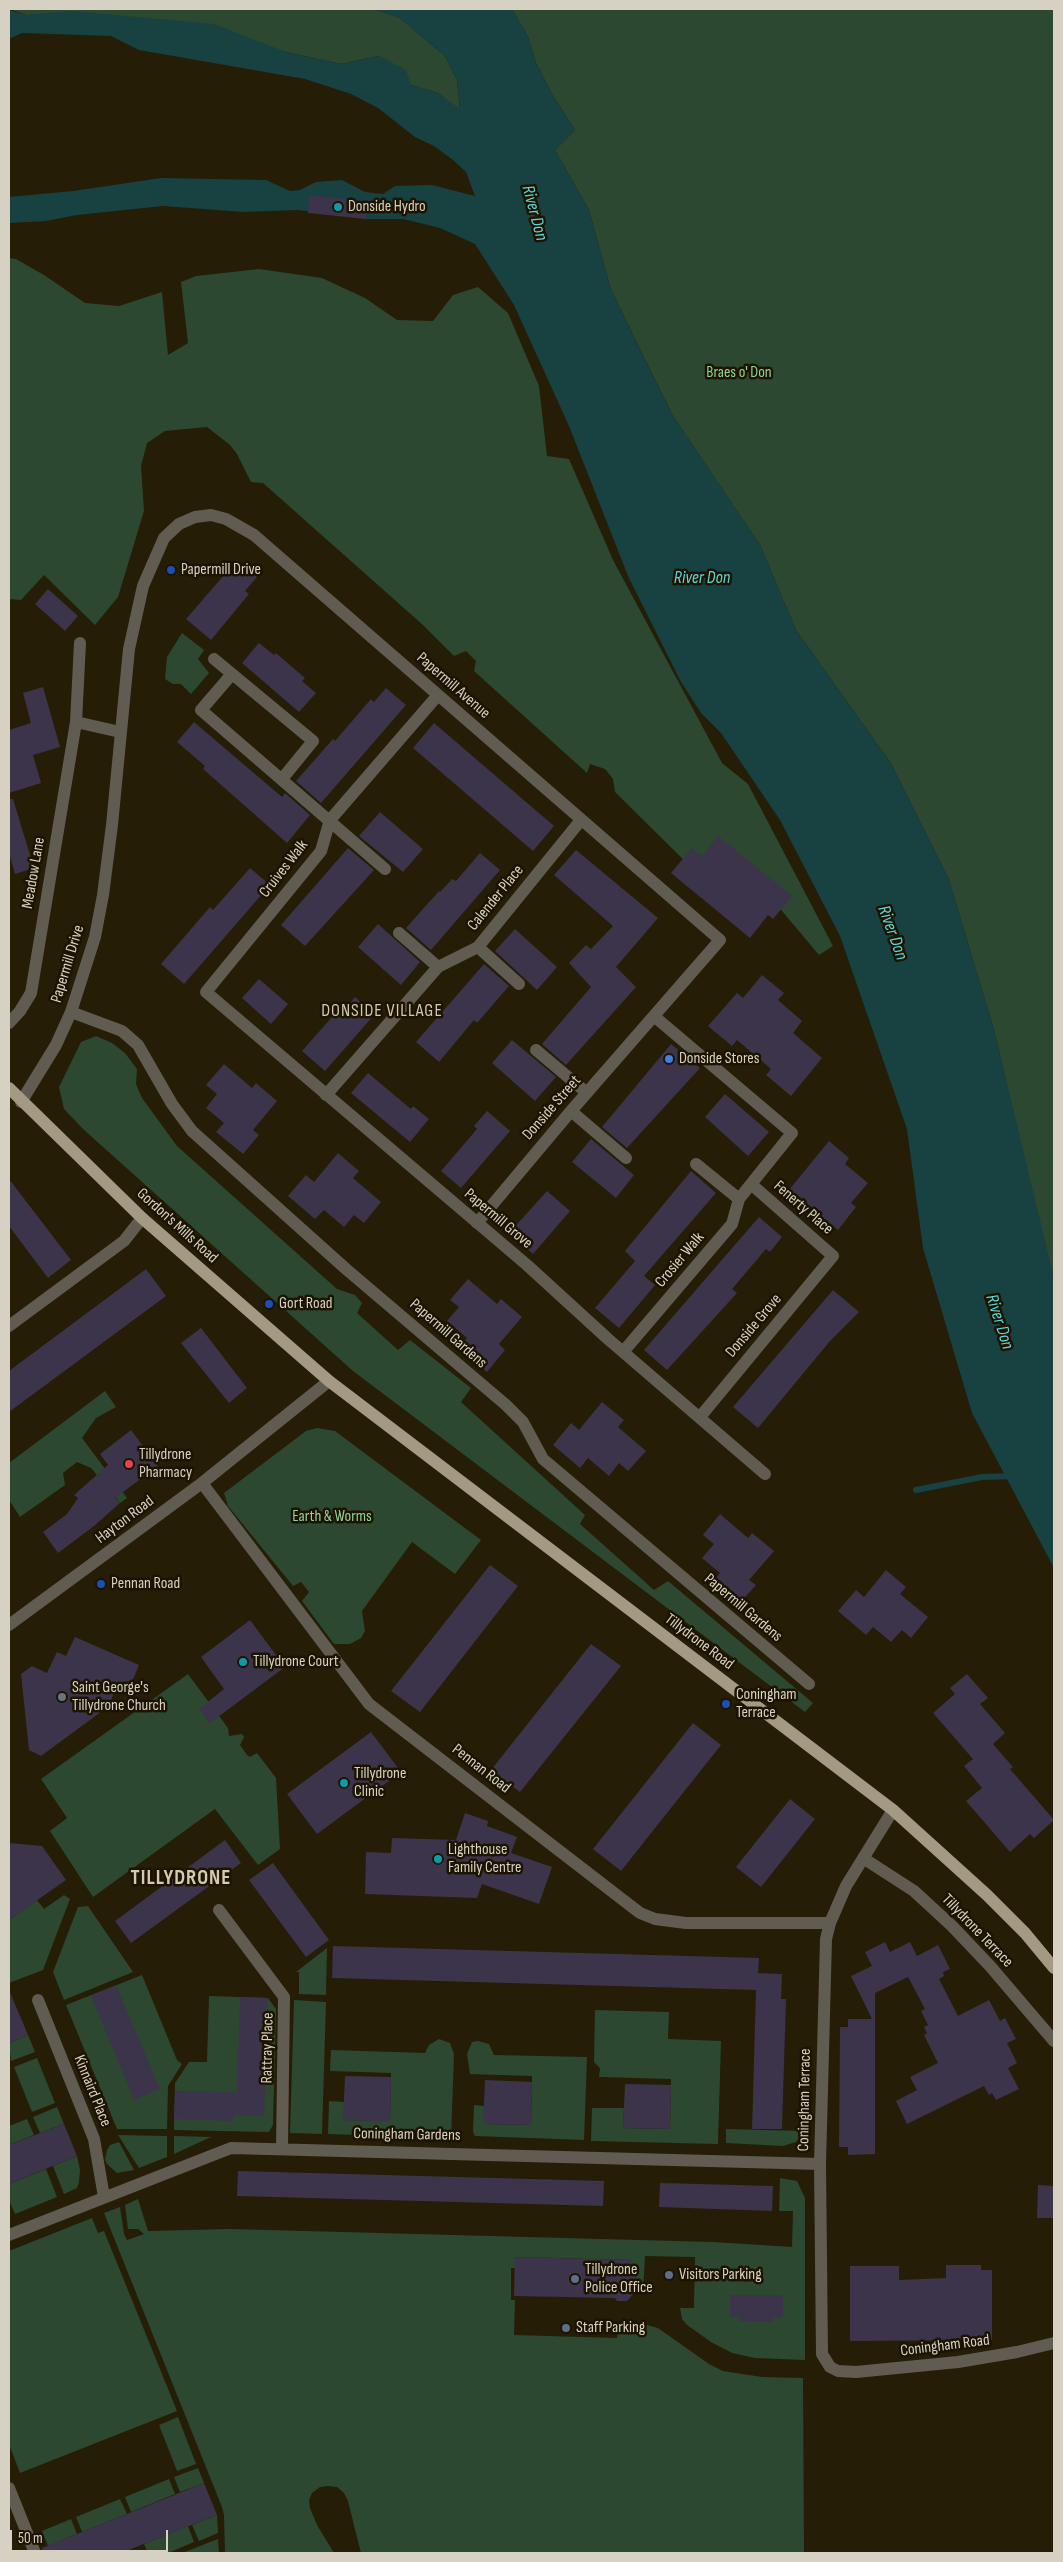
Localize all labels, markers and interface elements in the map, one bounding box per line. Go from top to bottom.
water label: River Don [516,183,552,243]
place label: Donside Hydro [348,197,426,217]
marker: Donside Hydro [332,201,344,213]
park label: Braes o' Don [706,363,772,383]
place label: Papermill Drive [181,560,261,580]
marker: Papermill Drive [165,564,177,576]
water label: River Don [674,567,730,589]
street label: Papermill Avenue [412,649,494,723]
street label: Meadow Lane [18,836,50,910]
street label: Cruives Walk [256,836,312,902]
street label: Calender Place [464,861,528,935]
water label: River Don [872,903,912,963]
street label: Papermill Drive [47,923,89,1005]
district label: DONSIDE VILLAGE [319,1000,445,1022]
place label: Donside Stores [679,1049,759,1069]
marker: Donside Stores [663,1053,675,1065]
street label: Donside Street [519,1072,585,1144]
street label: Fenerty Place [769,1177,837,1239]
street label: Gordon's Mills Road [132,1184,222,1268]
street label: Papermill Grove [460,1185,536,1253]
street label: Crosier Walk [651,1228,709,1292]
street label: Donside Grove [722,1290,786,1362]
water label: River Don [980,1292,1018,1352]
place label: Gort Road [279,1294,333,1314]
street label: Papermill Gardens [405,1295,491,1373]
marker: Gort Road [263,1298,275,1310]
place label: Tillydrone Pharmacy [139,1445,192,1483]
marker: Tillydrone Pharmacy [123,1458,135,1470]
street label: Hayton Road [92,1492,158,1548]
park label: Earth & Worms [292,1507,372,1527]
street label: Papermill Gardens [700,1570,786,1646]
place label: Pennan Road [111,1574,180,1594]
marker: Pennan Road [95,1578,107,1590]
street label: Tillydrone Road [661,1610,737,1674]
place label: Tillydrone Court [253,1652,339,1672]
marker: Tillydrone Court [237,1656,249,1668]
place label: Saint George's Tillydrone Church [72,1678,166,1716]
place label: Coningham Terrace [736,1685,797,1723]
marker: Saint George's Tillydrone Church [56,1691,68,1703]
marker: Coningham Terrace [720,1698,732,1710]
street label: Pennan Road [448,1740,514,1798]
place label: Tillydrone Clinic [354,1764,406,1802]
marker: Tillydrone Clinic [338,1777,350,1789]
place label: Lighthouse Family Centre [448,1840,522,1878]
marker: Lighthouse Family Centre [432,1853,444,1865]
district label: TILLYDRONE [129,1866,233,1892]
street label: Tillydrone Terrace [937,1890,1017,1972]
street label: Rattray Place [258,2012,278,2084]
street label: Coningham Terrace [795,2048,815,2152]
street label: Kinnaird Place [69,2052,115,2130]
street label: Coningham Gardens [353,2124,461,2146]
place label: Tillydrone Police Office [585,2260,653,2298]
place label: Visitors Parking [679,2265,762,2285]
marker: Visitors Parking [663,2269,675,2281]
marker: Tillydrone Police Office [569,2273,581,2285]
place label: Staff Parking [576,2318,645,2338]
marker: Staff Parking [560,2322,572,2334]
street label: Coningham Road [899,2331,991,2361]
scale bar [12,2520,170,2552]
text: 50 m [18,2529,43,2548]

